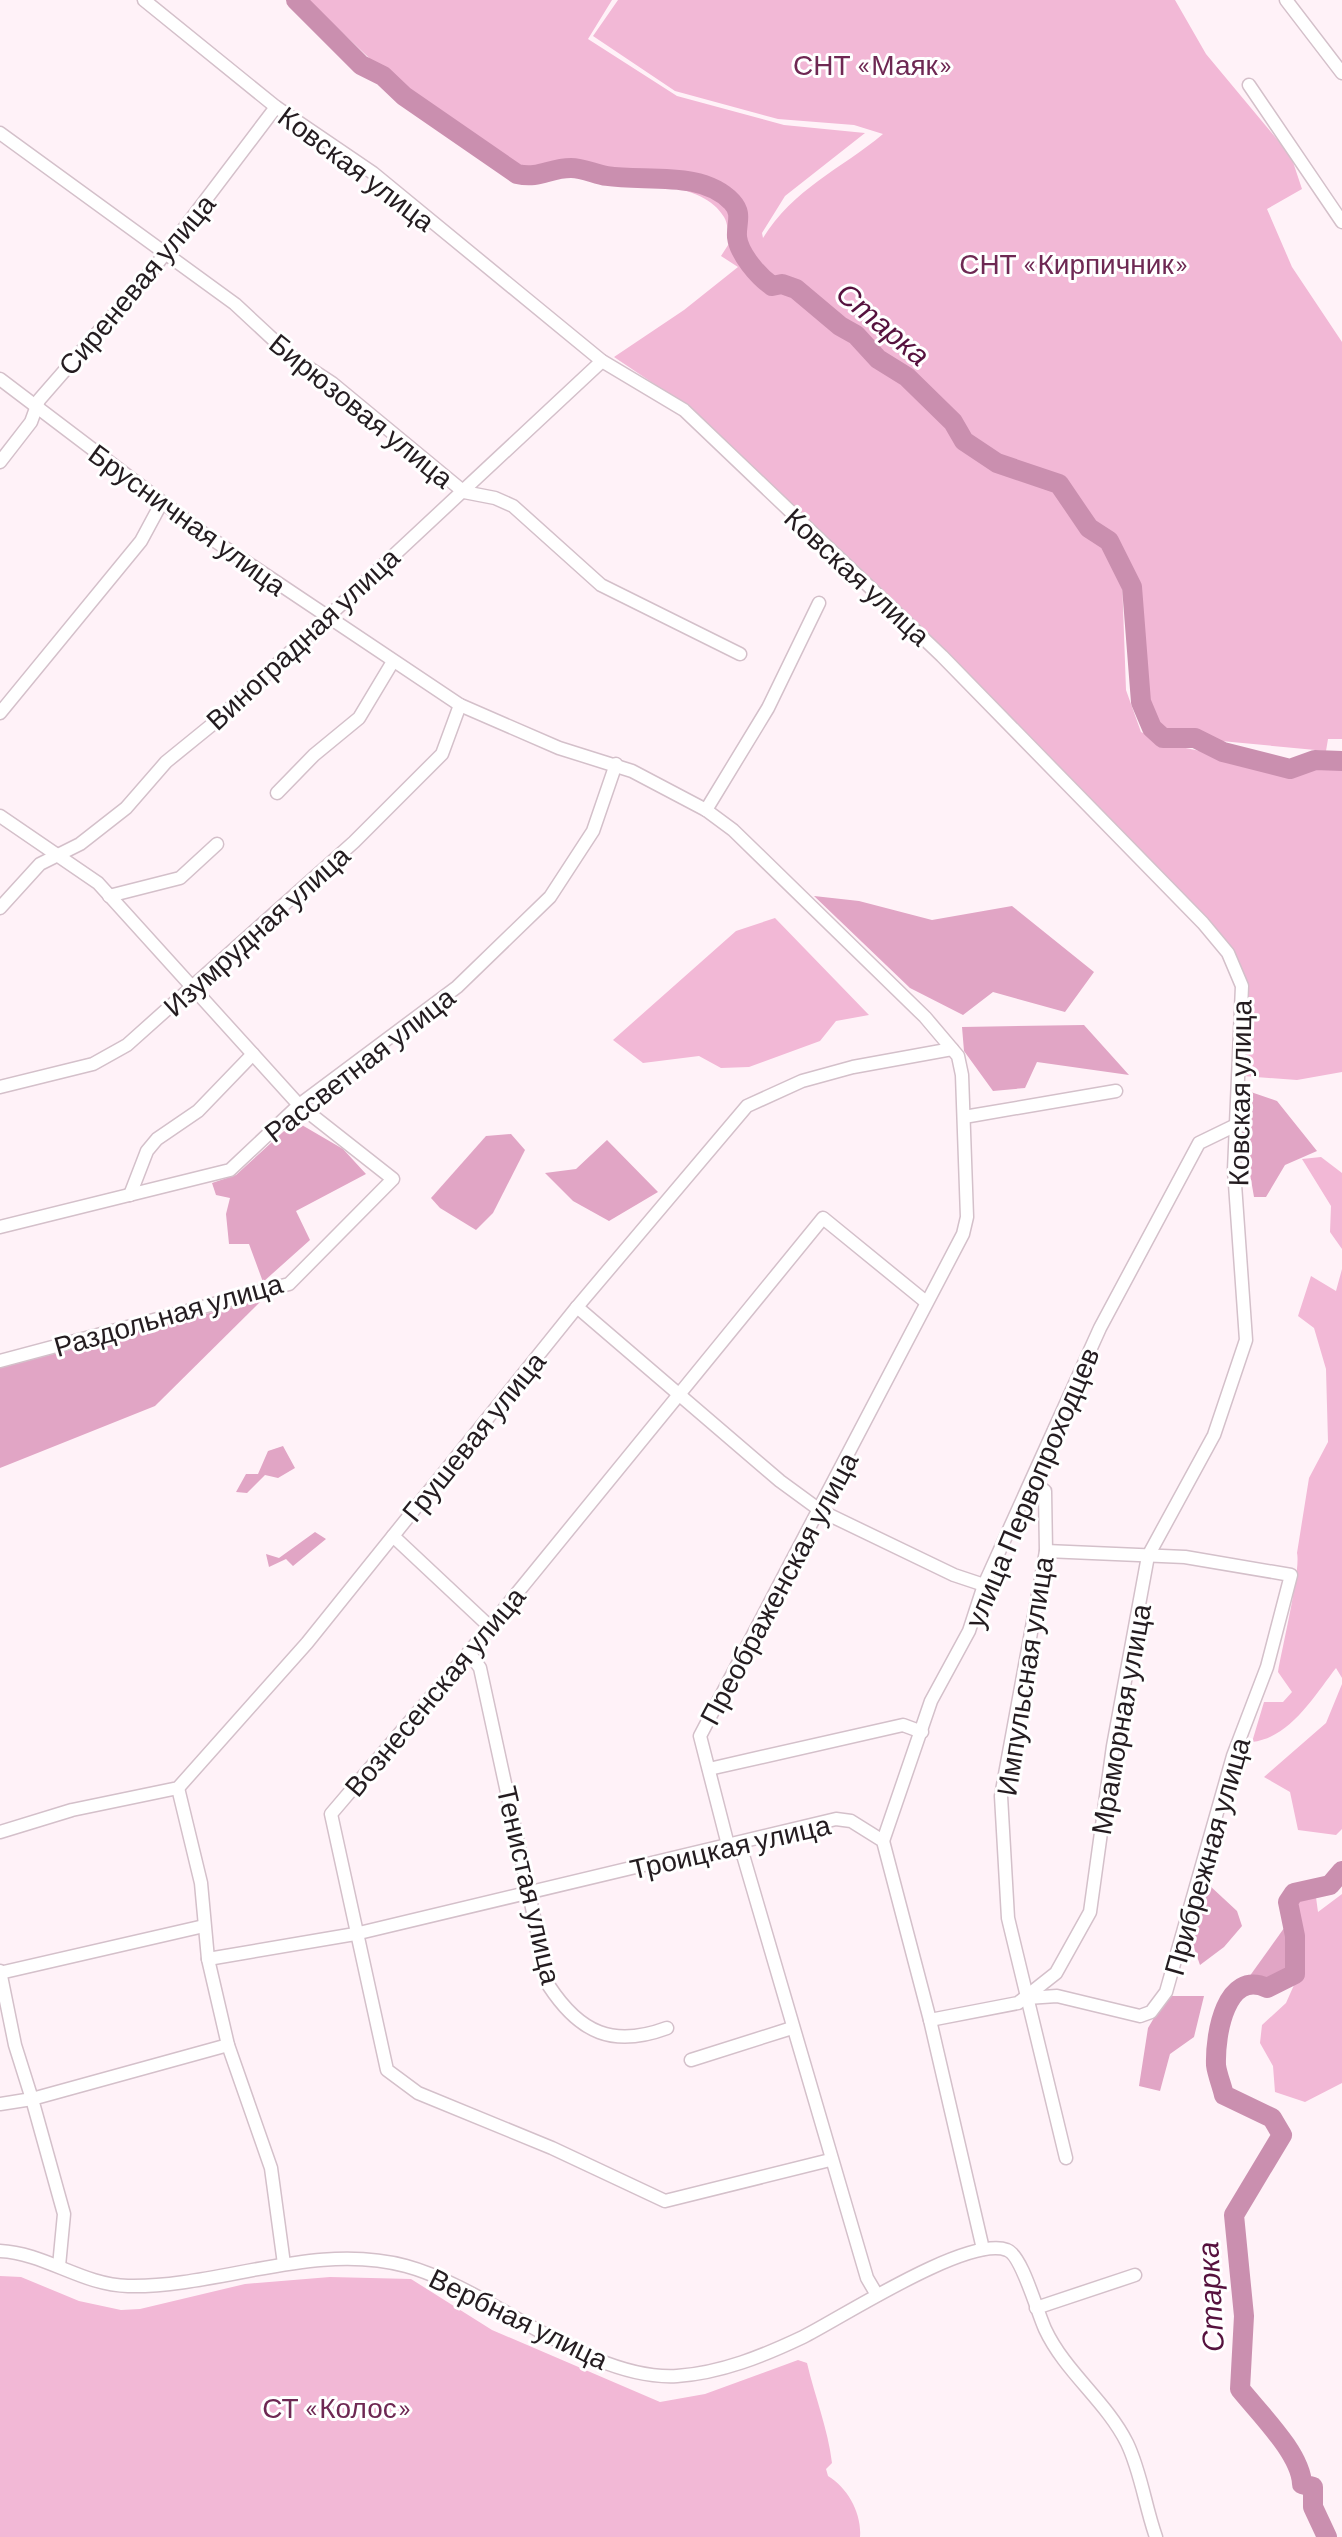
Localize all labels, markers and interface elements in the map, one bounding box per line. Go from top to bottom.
park label: СНТ «Маяк» [793,47,953,81]
street label: Ковская улица [272,98,442,238]
street label: Сиреневая улица [50,186,222,381]
park label: СНТ «Кирпичник» [959,246,1189,280]
water label: Старка [830,274,938,372]
street label: Бирюзовая улица [263,325,461,495]
street label: Брусничная улица [83,436,294,602]
street label: Ковская улица [778,500,938,652]
street label: Виноградная улица [198,539,406,736]
street label: Изумрудная улица [156,837,357,1023]
street label: Рассветная улица [257,979,461,1149]
street label: Ковская улица [1220,999,1258,1187]
street label: Раздольная улица [50,1265,287,1363]
street label: улица Первопроходцев [957,1342,1105,1632]
street label: Грушевая улица [394,1344,552,1528]
street label: Преображенская улица [692,1445,865,1730]
street label: Импульсная улица [988,1554,1060,1798]
street label: Вознесенская улица [336,1579,532,1803]
street label: Мраморная улица [1083,1601,1157,1837]
street label: Прибрежная улица [1156,1733,1256,1979]
street label: Тенистая улица [491,1783,569,1988]
street label: Троицкая улица [627,1806,834,1886]
water label: Старка [1188,2241,1230,2353]
street label: Вербная улица [424,2260,614,2376]
park label: СТ «Колос» [262,2390,412,2424]

